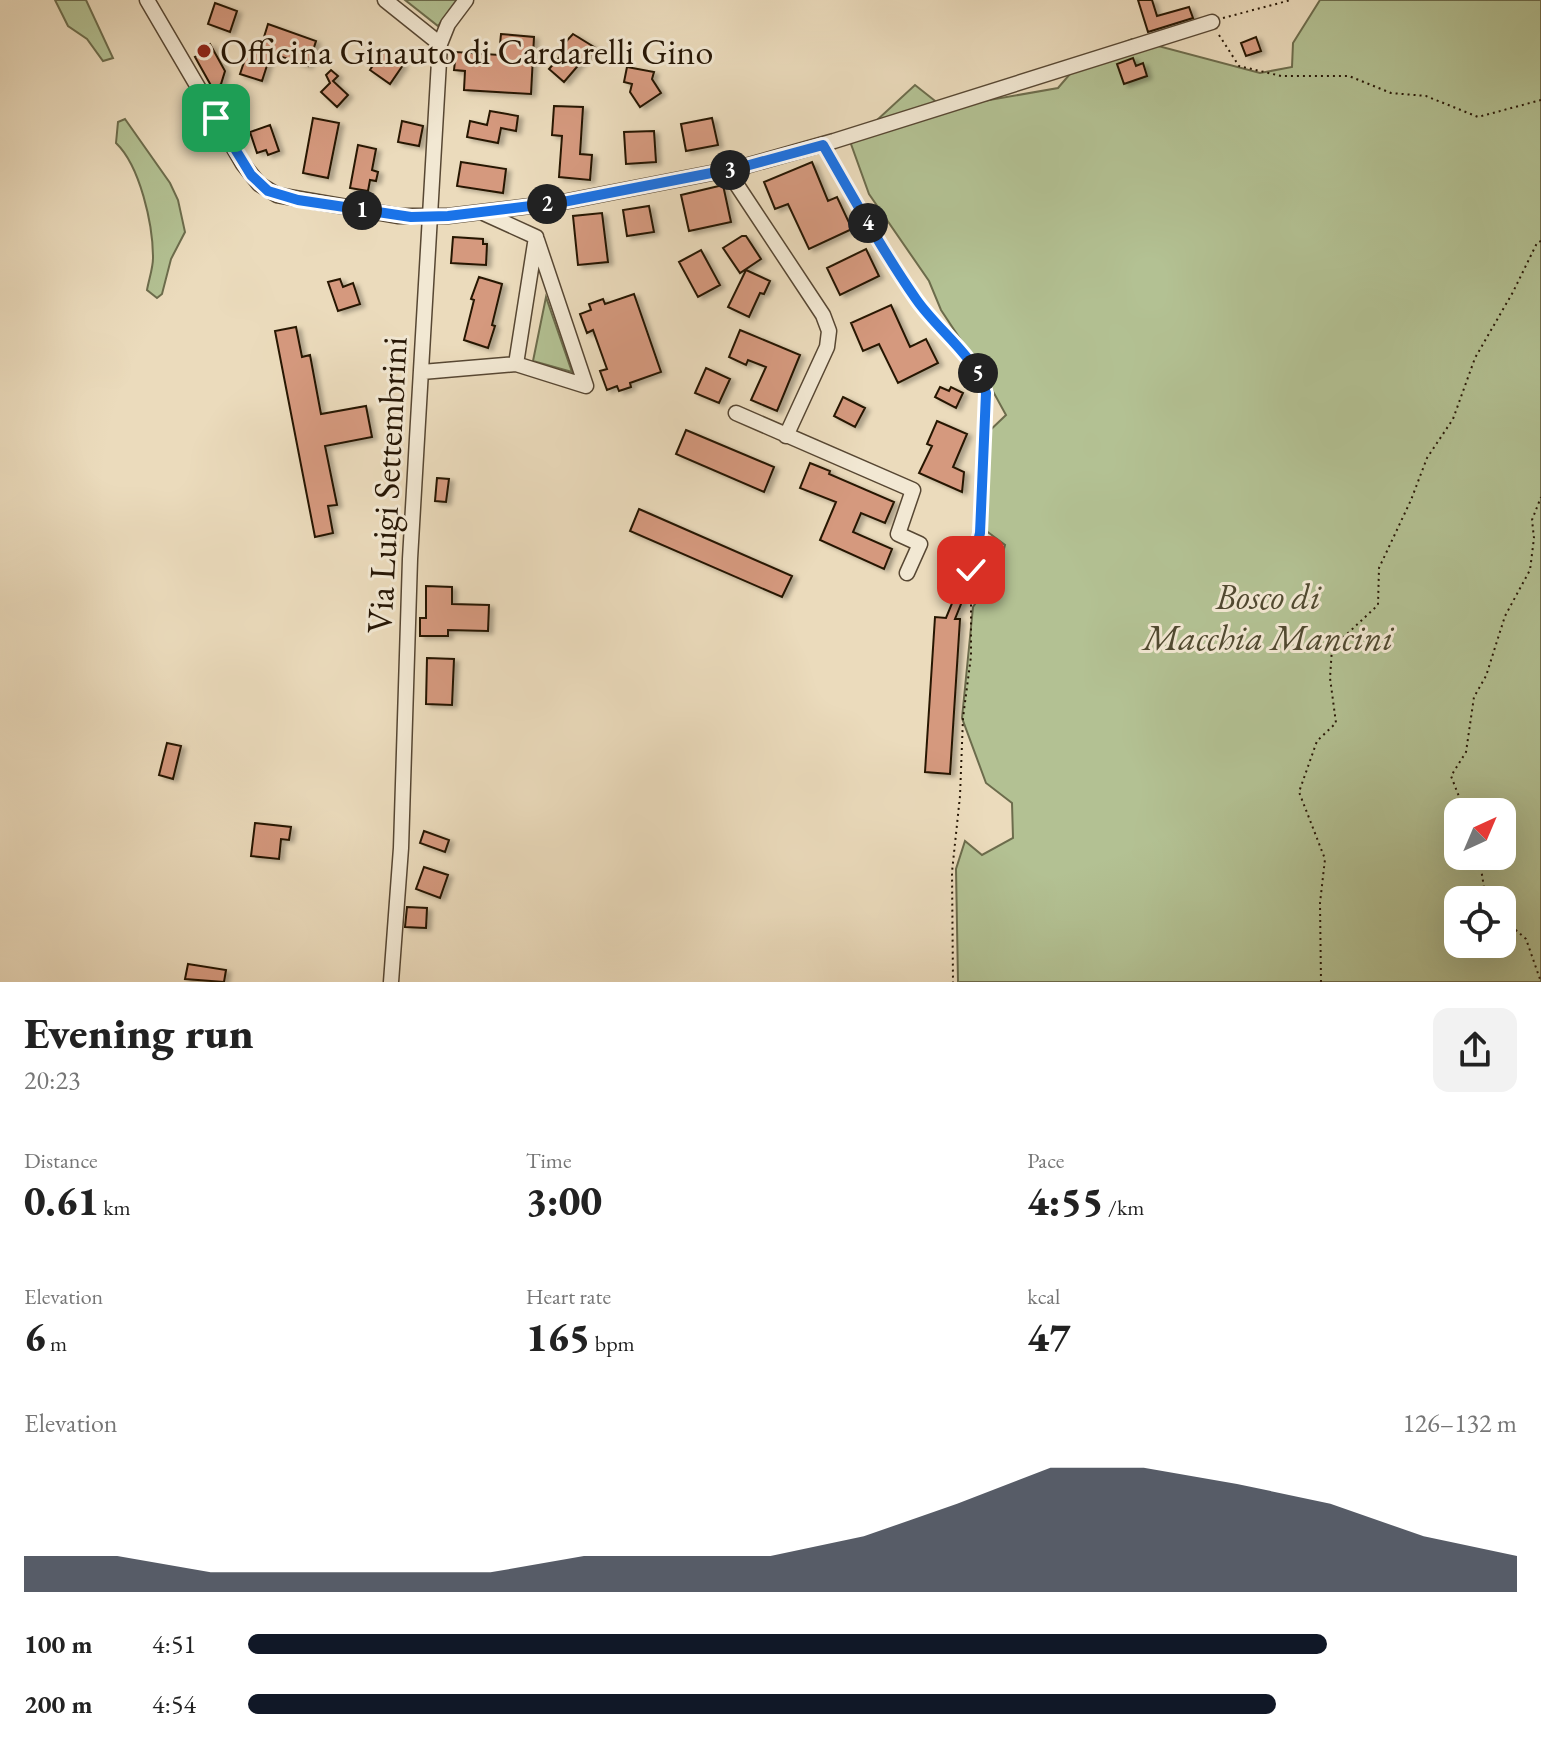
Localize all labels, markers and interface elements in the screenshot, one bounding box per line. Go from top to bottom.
place label: Officina Ginauto di Cardarelli Gino [220,28,713,75]
marker: Officina Ginauto di Cardarelli Gino [195,42,213,60]
pin [182,84,250,152]
icon: arrive [194,96,238,140]
pin: 3 [710,150,750,190]
text: 3 [724,155,736,184]
pin: 2 [527,184,567,224]
text: 2 [541,189,553,218]
pin: 1 [342,190,382,230]
text: 1 [356,195,368,224]
pin: 4 [848,203,888,243]
text: 4 [862,208,874,237]
street label: Via Luigi Settembrini [355,335,418,635]
pin: 5 [958,353,998,393]
text: 5 [972,358,984,387]
pin [937,536,1005,604]
icon: check [949,548,993,592]
park label: Bosco di Macchia Mancini [1141,573,1394,661]
north arrow [1444,798,1516,870]
map controls [1444,798,1516,958]
button: locate [1444,886,1516,958]
text: Evening run [24,1004,254,1061]
button: share [1433,1008,1517,1092]
text: 20:23 [24,1063,80,1097]
text: Distance [24,1146,97,1175]
text: Time [526,1146,571,1175]
text: Pace [1027,1146,1064,1175]
text: 0.61 [24,1175,99,1227]
text: 3:00 [526,1175,602,1227]
text: 4:55 [1027,1175,1104,1227]
text: km [99,1193,131,1222]
text: /km [1104,1193,1144,1222]
text: Elevation [24,1282,103,1311]
text: Heart rate [526,1282,611,1311]
text: kcal [1027,1282,1060,1311]
text: 6 [24,1311,46,1363]
text: 165 [526,1311,590,1363]
text: 47 [1027,1311,1071,1363]
text: m [46,1329,67,1358]
text: bpm [590,1329,635,1358]
text: Elevation [24,1406,118,1440]
text: 126–132 m [1402,1406,1517,1440]
text: 100 m [24,1627,92,1661]
text: 4:51 [152,1627,196,1661]
text: 200 m [24,1687,92,1721]
text: 4:54 [152,1687,196,1721]

